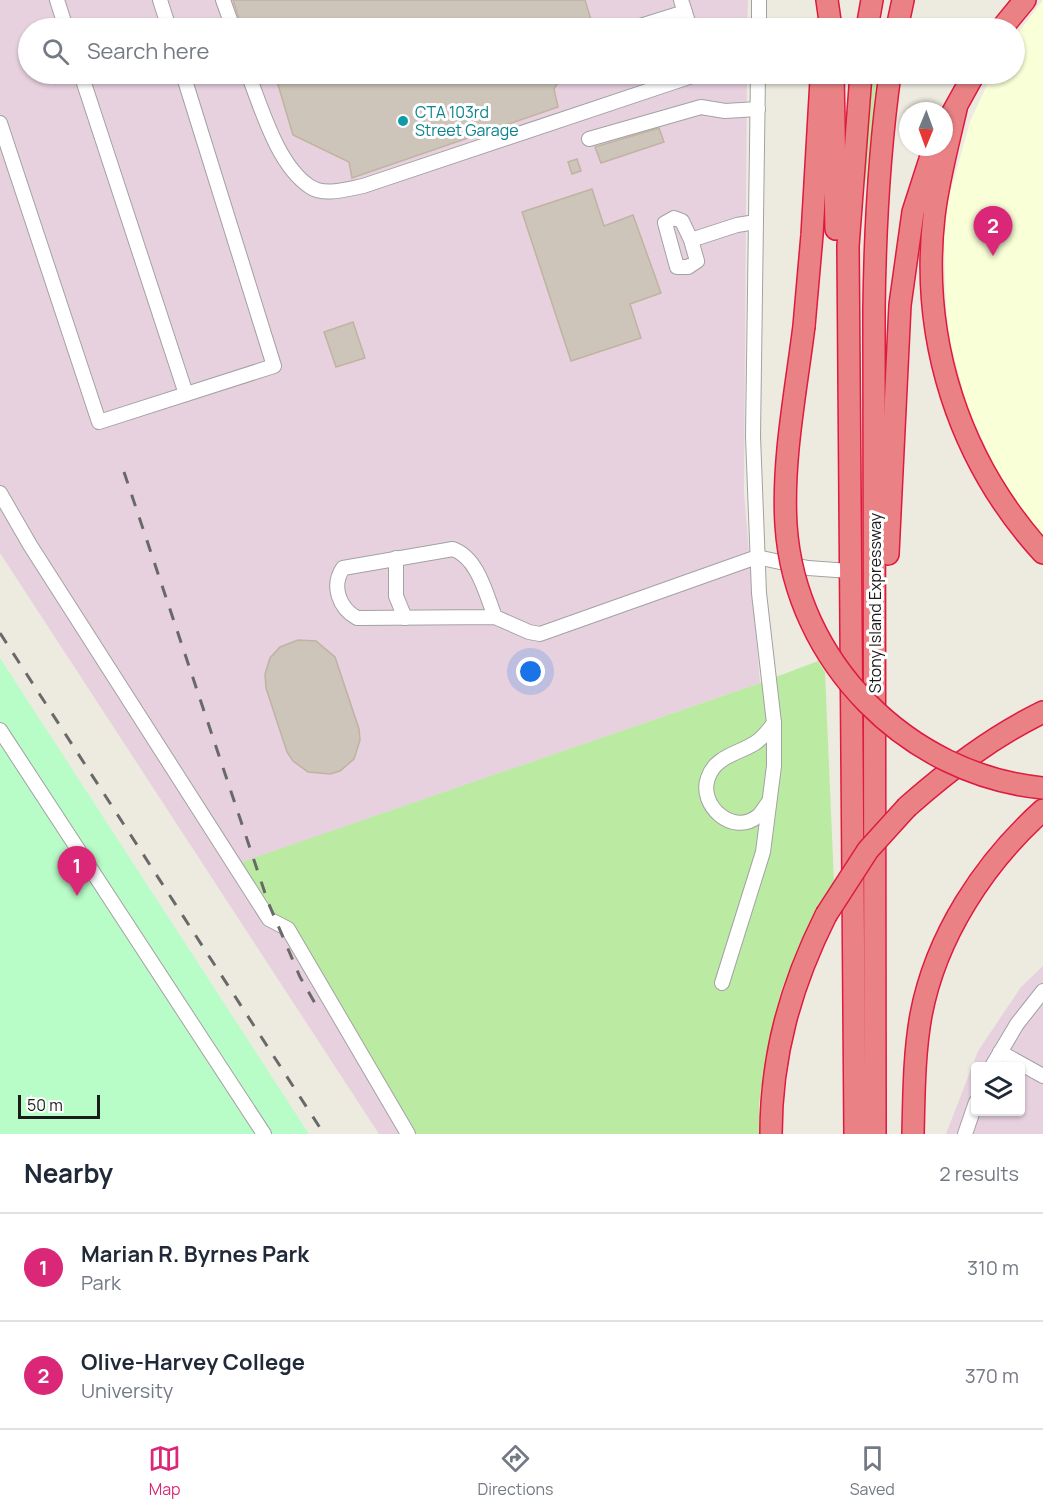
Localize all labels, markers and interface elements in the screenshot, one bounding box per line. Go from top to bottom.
search box [18,18,1025,84]
icon: search [39,35,72,68]
text: Search here [87,36,209,66]
place label: CTA 103rd Street Garage [415,101,519,141]
north arrow [899,102,953,156]
marker: CTA 103rd Street Garage [396,114,410,128]
pin: 2 [974,206,1012,256]
street label: Stony Island Expressway [864,512,886,693]
your location [516,657,545,686]
pin: 1 [58,846,97,896]
map controls [971,1062,1025,1116]
button: layers [971,1062,1025,1116]
scale bar [18,1092,100,1120]
text: 50 m [27,1094,63,1116]
text: Nearby [24,1155,113,1191]
text: 2 results [939,1160,1019,1187]
text: Marian R. Byrnes Park [81,1239,309,1269]
text: 1 [39,1254,48,1281]
text: 310 m [967,1254,1019,1281]
text: Park [81,1269,121,1296]
text: Olive-Harvey College [81,1347,305,1377]
text: 2 [38,1362,49,1389]
text: 370 m [965,1362,1019,1389]
text: University [81,1377,173,1404]
tab: Map [148,1442,181,1500]
tab: Directions [478,1442,553,1500]
tab: Saved [850,1442,895,1500]

